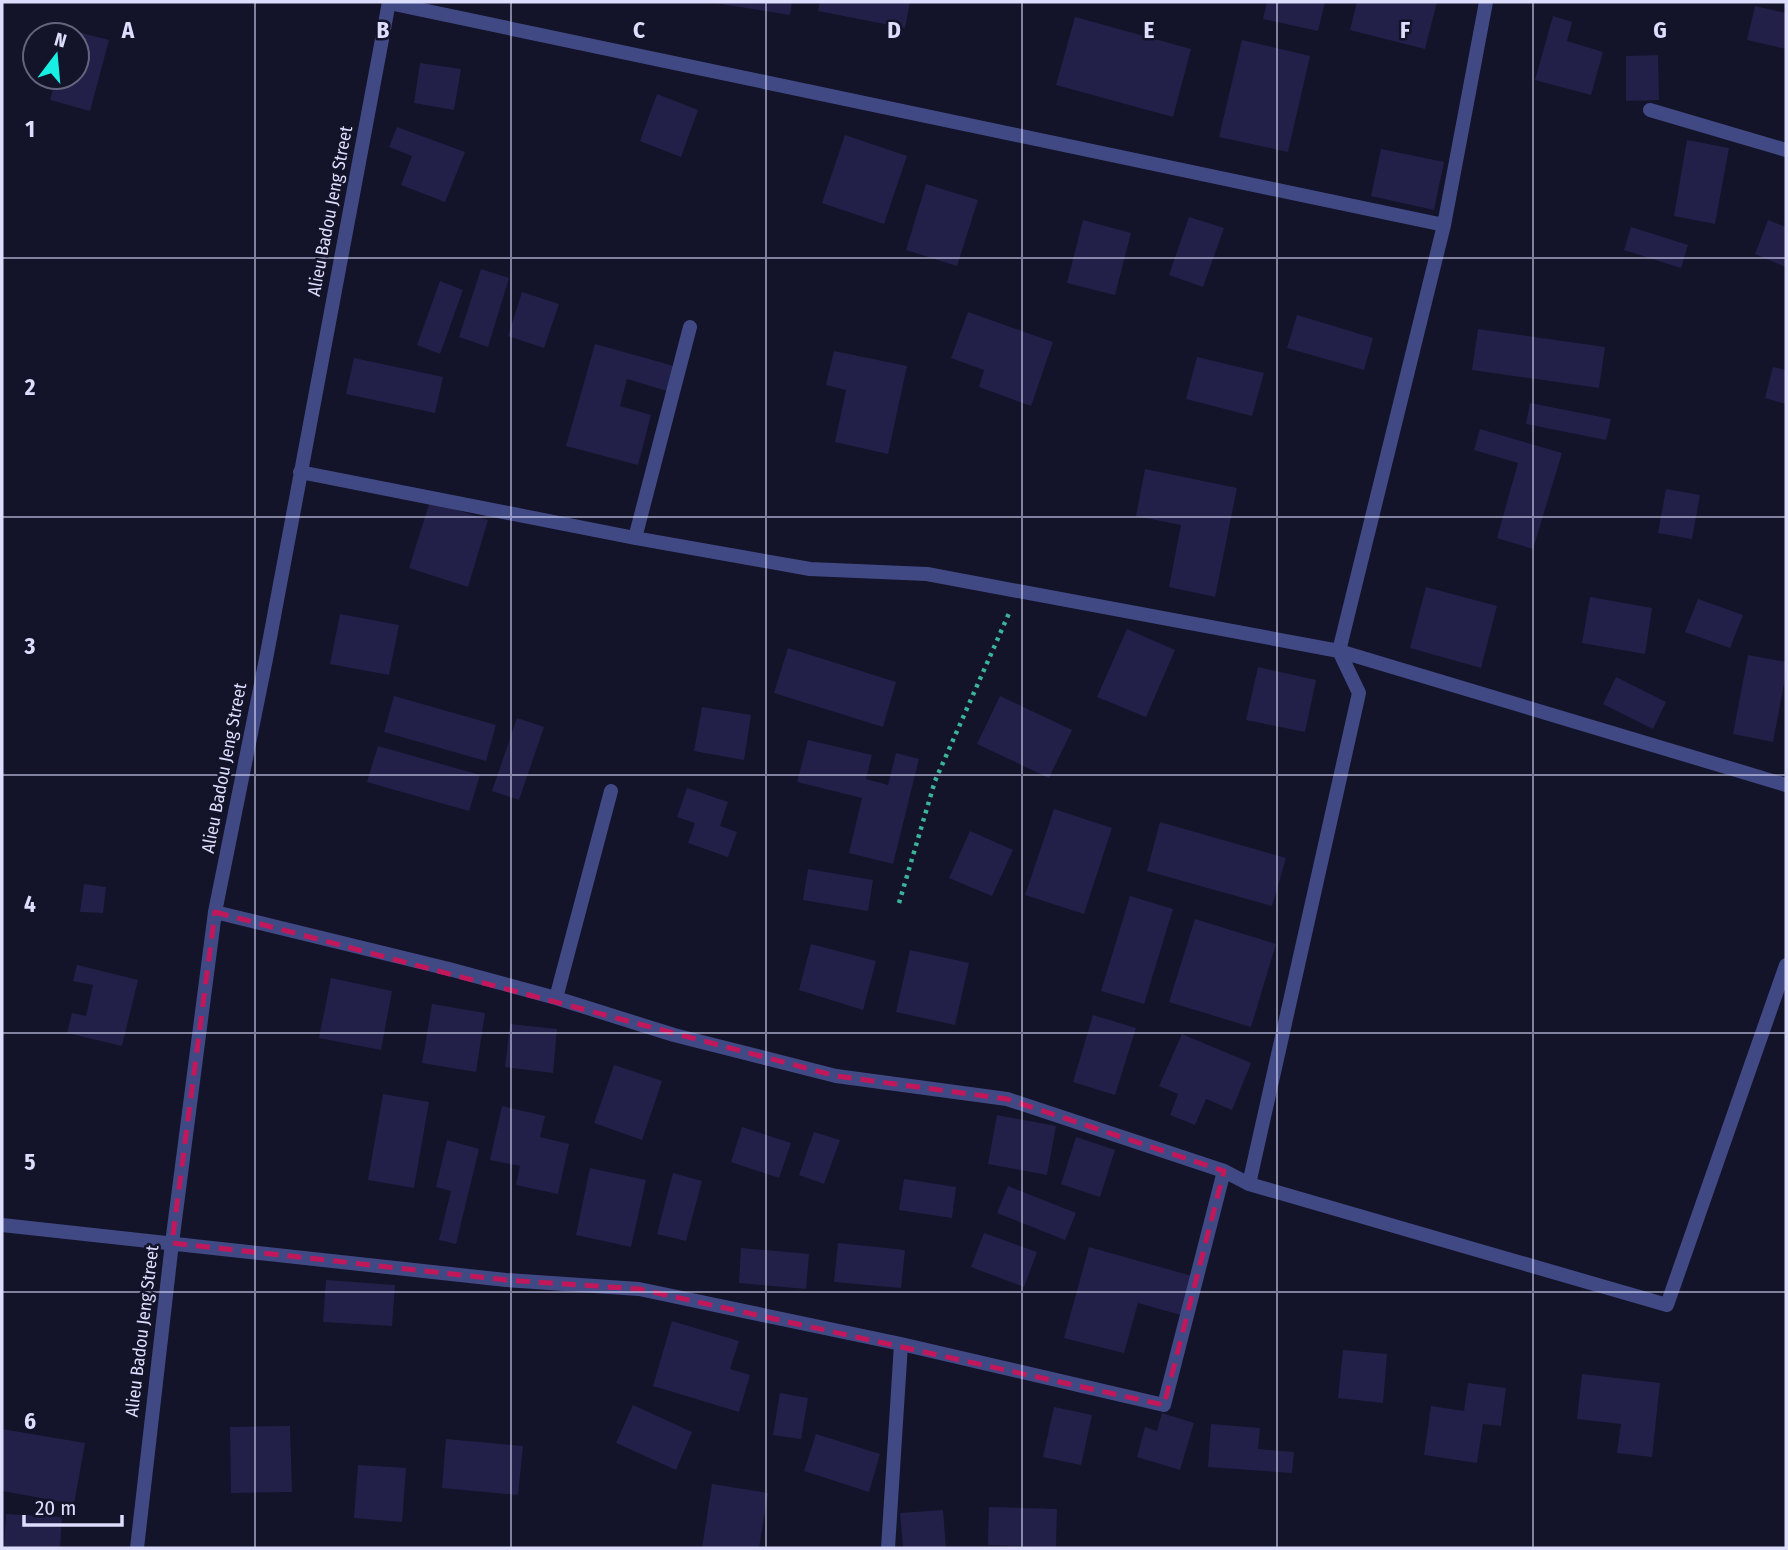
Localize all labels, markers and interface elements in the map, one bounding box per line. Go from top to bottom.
text: A [121,16,135,44]
text: B [377,16,390,44]
text: C [633,16,645,44]
text: D [887,16,901,44]
text: E [1144,16,1155,44]
text: F [1400,16,1410,44]
text: G [1653,16,1667,44]
north arrow [21,21,91,91]
text: N [52,28,69,53]
text: 1 [25,115,35,143]
street label: Alieu Badou Jeng Street [303,124,357,298]
text: 2 [24,373,36,401]
text: 3 [24,632,36,660]
street label: Alieu Badou Jeng Street [197,681,251,855]
text: 4 [24,890,36,918]
text: 5 [24,1148,36,1176]
street label: Alieu Badou Jeng Street [121,1244,163,1418]
text: 6 [24,1407,36,1435]
scale bar [24,1484,122,1528]
text: 20 m [35,1495,76,1521]

